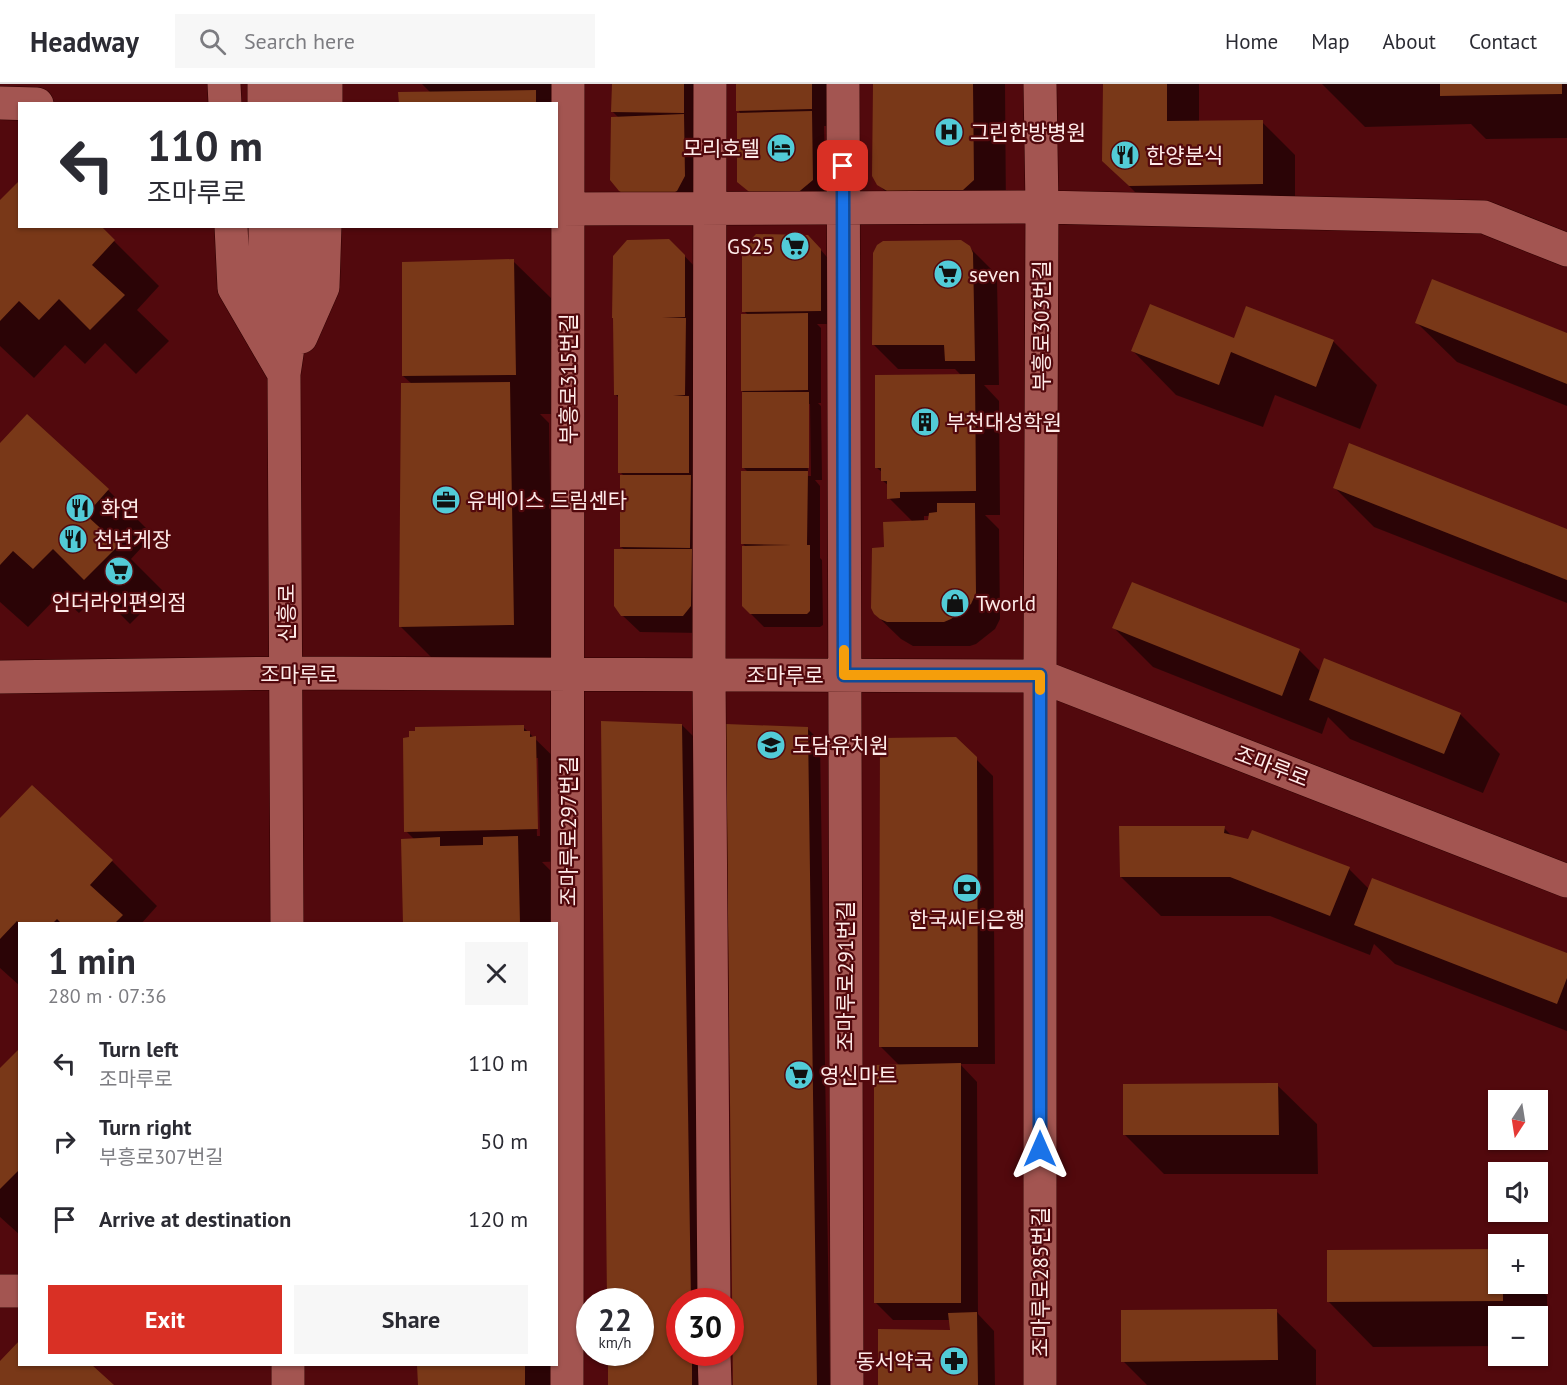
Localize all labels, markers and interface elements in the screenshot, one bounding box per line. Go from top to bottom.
search box [175,14,595,68]
text: Headway [30,23,139,60]
icon: search [196,25,229,58]
text: Search here [244,27,355,55]
text: Home [1225,28,1278,55]
text: Map [1311,28,1350,55]
text: About [1383,28,1436,55]
text: Contact [1469,28,1537,55]
hospital icon: 그린한방병원 [933,116,965,148]
text: 110 m [147,118,263,173]
place label: 그린한방병원 [970,119,1086,146]
icon: left [48,126,126,204]
hotel icon: 모리호텔 [765,132,797,164]
place label: 모리호텔 [683,135,760,162]
restaurant icon: 한양분식 [1109,139,1141,171]
pin [817,140,868,191]
place label: 한양분식 [1146,142,1223,169]
icon: arrive [826,149,859,182]
text: 조마루로 [147,175,246,209]
supermarket icon: GS25 [779,230,811,262]
place label: GS25 [727,233,774,260]
supermarket icon: seven [932,258,964,290]
place label: seven [969,261,1020,288]
street label: 부흥로303번길 [1028,261,1055,391]
street label: 부흥로315번길 [555,314,582,444]
building icon: 부천대성학원 [909,406,941,438]
place label: 부천대성학원 [946,409,1062,436]
office icon: 유베이스 드림센타 [430,484,462,516]
place label: 유베이스 드림센타 [467,487,627,514]
restaurant icon: 화연 [64,492,96,524]
place label: 화연 [101,495,140,522]
restaurant icon: 천년게장 [57,523,89,555]
place label: 천년게장 [94,526,171,553]
supermarket icon: 언더라인편의점 [103,555,135,587]
street label: 신흥로 [273,584,300,642]
shop icon: Tworld [939,587,971,619]
place label: 언더라인편의점 [51,589,187,616]
place label: Tworld [976,590,1036,617]
street label: 조마루로 [260,661,338,688]
street label: 조마루로 [746,662,824,689]
school or university icon: 도담유치원 [755,729,787,761]
place label: 도담유치원 [792,732,889,759]
street label: 조마루로 [1231,740,1313,792]
street label: 조마루로297번길 [555,756,582,906]
bank icon: 한국씨티은행 [951,872,983,904]
street label: 조마루로291번길 [832,901,859,1051]
place label: 한국씨티은행 [909,906,1025,933]
text: 1 min [48,937,136,984]
button: close [465,942,528,1005]
text: 280 m · 07:36 [48,983,166,1009]
text: Turn left [99,1035,179,1063]
icon: left [48,1047,81,1080]
text: 110 m [468,1049,528,1077]
supermarket icon: 영신마트 [783,1059,815,1091]
place label: 영신마트 [820,1062,897,1089]
text: 조마루로 [99,1066,173,1092]
north arrow [1488,1090,1548,1150]
map controls [1488,1090,1548,1366]
text: Turn right [99,1113,191,1141]
position arrow [1008,1117,1072,1181]
icon: right [48,1125,81,1158]
text: 50 m [480,1127,528,1155]
text: 부흥로307번길 [99,1144,224,1170]
button: sound [1488,1162,1548,1222]
icon: arrive [48,1203,81,1236]
text: Arrive at destination [99,1205,291,1233]
text: 120 m [468,1205,528,1233]
street label: 조마루로285번길 [1027,1207,1054,1357]
button: + [1488,1234,1548,1294]
button: Exit [48,1285,282,1354]
button: Share [294,1285,528,1354]
speed limit sign: 30 [666,1288,744,1366]
text: 22 [598,1300,632,1339]
button: − [1488,1306,1548,1366]
text: km/h [599,1333,631,1352]
pharmacy icon: 동서약국 [938,1345,970,1377]
place label: 동서약국 [856,1348,933,1375]

